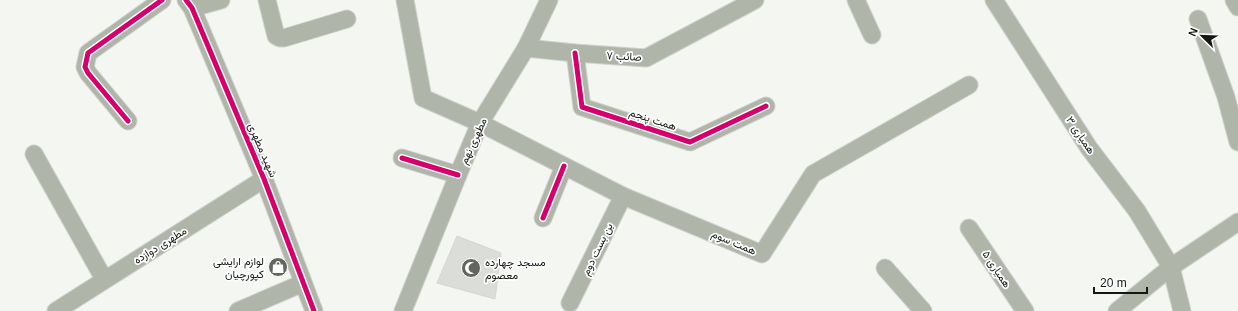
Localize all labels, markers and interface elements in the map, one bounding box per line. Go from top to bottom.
north arrow [1182,16,1222,56]
text: N [1186,26,1200,38]
street label: صائب ۷ [606,49,642,64]
street label: همت پنجم [627,106,678,134]
street label: همیاری ۳ [1063,114,1098,157]
street label: مطهری نهم [457,116,491,167]
street label: شهید مطهری [245,121,280,180]
street label: بن بست دوم [579,221,617,278]
street label: مطهری دوازده [131,224,189,267]
street label: همت سوم [709,227,758,259]
street label: همیاری ۵ [979,248,1014,291]
place label: لوازم ارایشی کپورچیان [213,255,264,282]
shop icon: لوازم ارایشی کپورچیان [267,256,289,278]
place label: مسجد چهارده معصوم [485,256,546,283]
mosque icon: مسجد چهارده معصوم [460,257,482,279]
scale bar [1094,269,1147,295]
text: 20 m [1100,276,1127,290]

